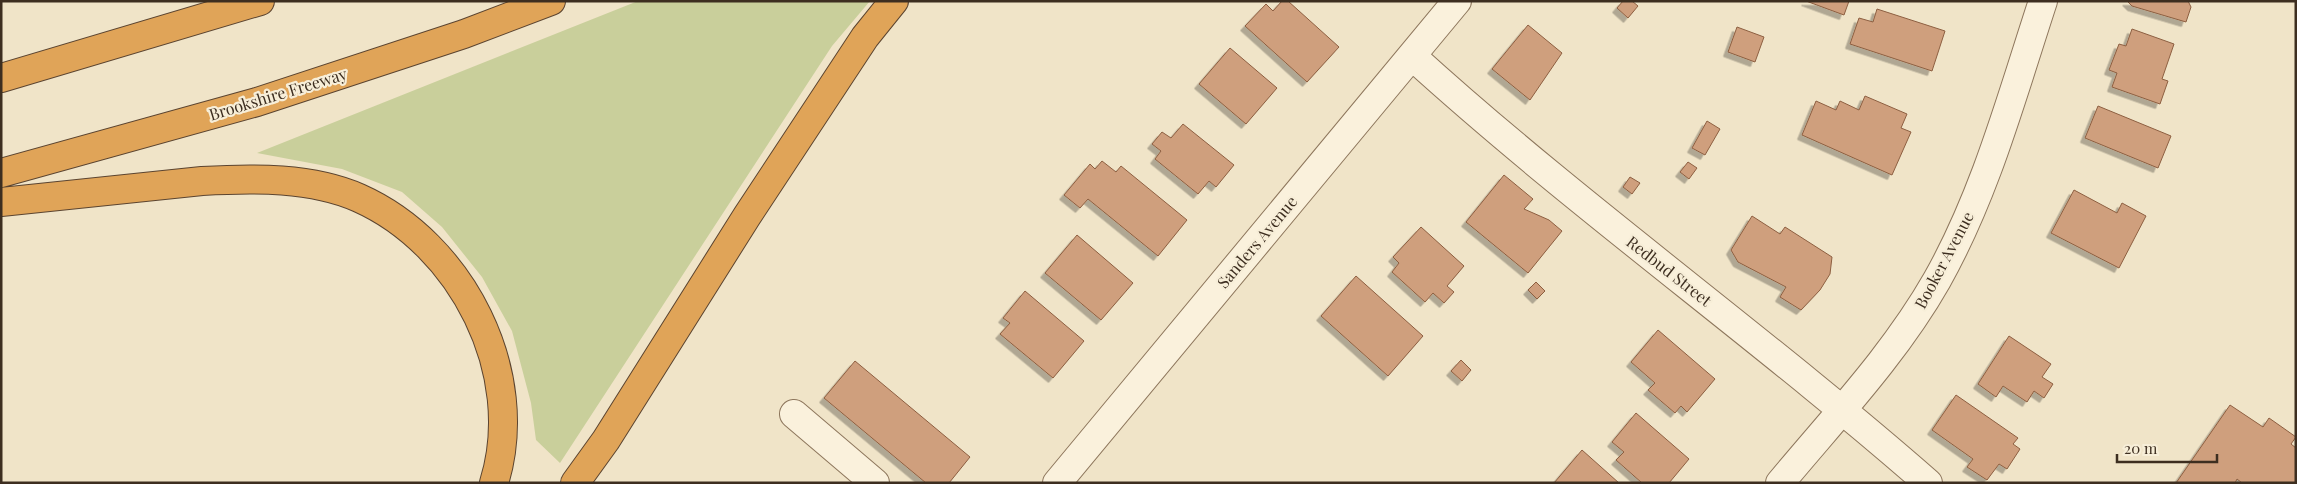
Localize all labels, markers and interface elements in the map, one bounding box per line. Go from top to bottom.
street label: Brookshire Freeway [206,63,349,124]
street label: Sanders Avenue [1212,191,1301,292]
street label: Booker Avenue [1909,208,1978,312]
street label: Redbud Street [1623,231,1716,311]
scale bar [2117,432,2217,464]
text: 20 m [2124,438,2158,458]

